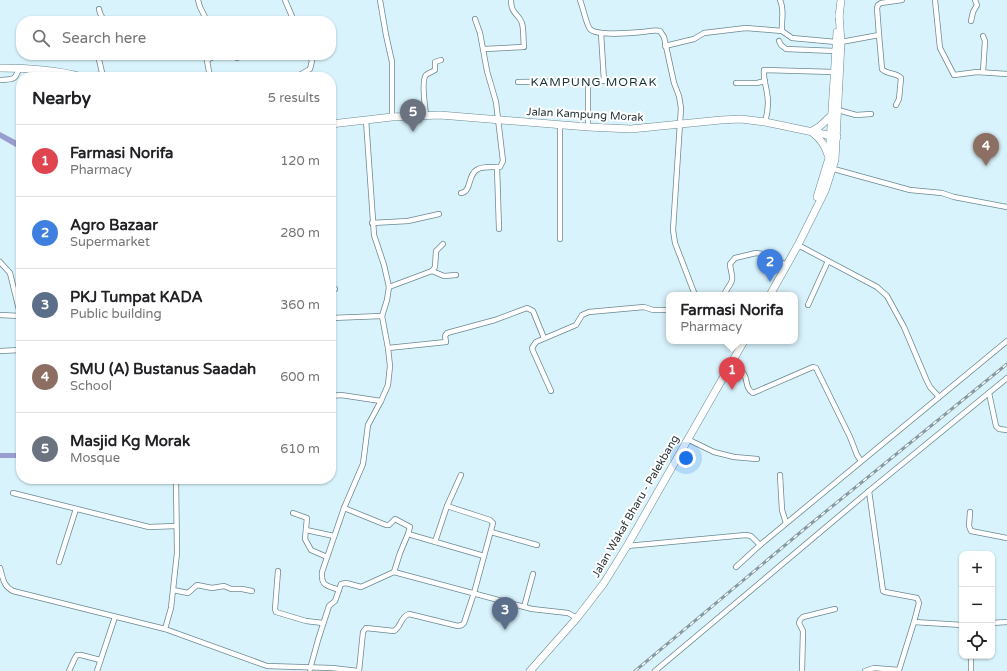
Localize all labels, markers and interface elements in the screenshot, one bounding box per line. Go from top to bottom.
search box [16,16,336,60]
icon: search [30,27,52,49]
text: Search here [62,29,146,47]
district label: KAMPUNG MORAK [530,75,658,89]
text: Nearby [32,88,91,109]
text: 5 results [268,90,320,106]
pin: 5 [400,99,426,132]
street label: Jalan Kampung Morak [526,105,644,124]
pin: 4 [973,133,999,166]
text: Farmasi Norifa [70,144,174,162]
text: 1 [41,153,49,169]
text: 120 m [280,153,320,169]
text: Pharmacy [70,162,132,178]
text: Agro Bazaar [70,216,158,234]
text: 2 [41,225,49,241]
text: 280 m [280,225,320,241]
text: Supermarket [70,234,150,250]
pin: 2 [757,249,783,282]
text: PKJ Tumpat KADA [70,288,203,306]
popup [666,292,798,344]
text: 3 [41,297,49,313]
text: 360 m [280,297,320,313]
text: Farmasi Norifa [680,301,784,319]
text: Public building [70,306,162,322]
text: Pharmacy [680,319,742,335]
pin: 1 [719,357,745,390]
text: SMU (A) Bustanus Saadah [70,360,256,378]
text: 4 [41,369,49,385]
text: 600 m [280,369,320,385]
text: School [70,378,112,394]
text: Masjid Kg Morak [70,432,190,450]
street label: Jalan Wakaf Bharu - Palekbang [589,433,682,580]
text: 5 [41,441,49,457]
text: 610 m [280,441,320,457]
your location [676,448,696,468]
text: Mosque [70,450,120,466]
map controls [959,551,995,659]
button: + [959,551,995,587]
button: − [959,587,995,623]
pin: 3 [492,597,518,630]
button: locate [959,623,995,659]

